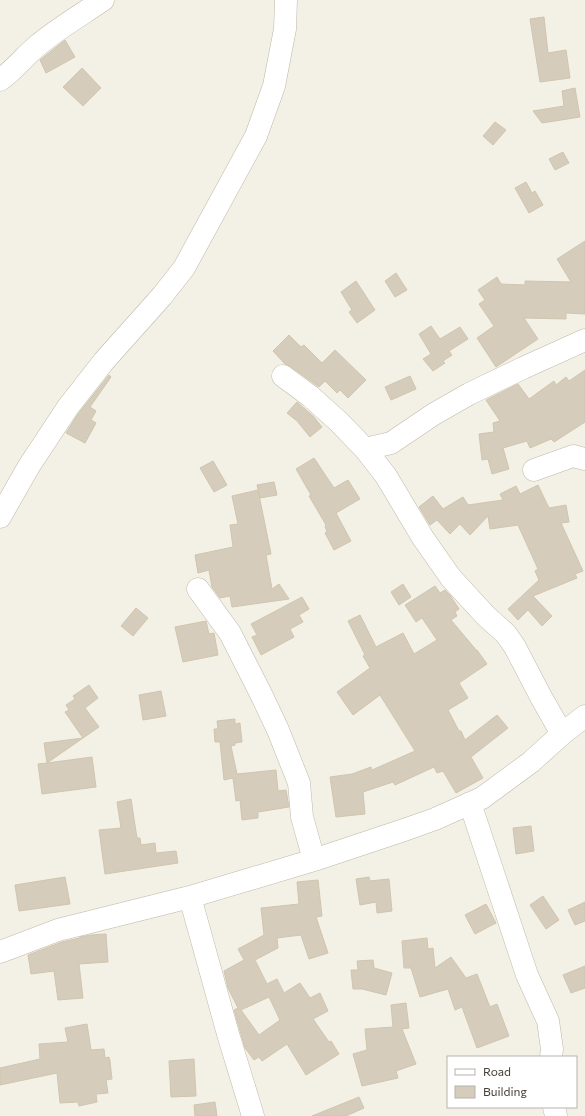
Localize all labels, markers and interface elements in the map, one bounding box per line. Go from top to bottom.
legend [447,1056,577,1108]
text: Road [483,1064,511,1078]
text: Building [483,1084,527,1098]

